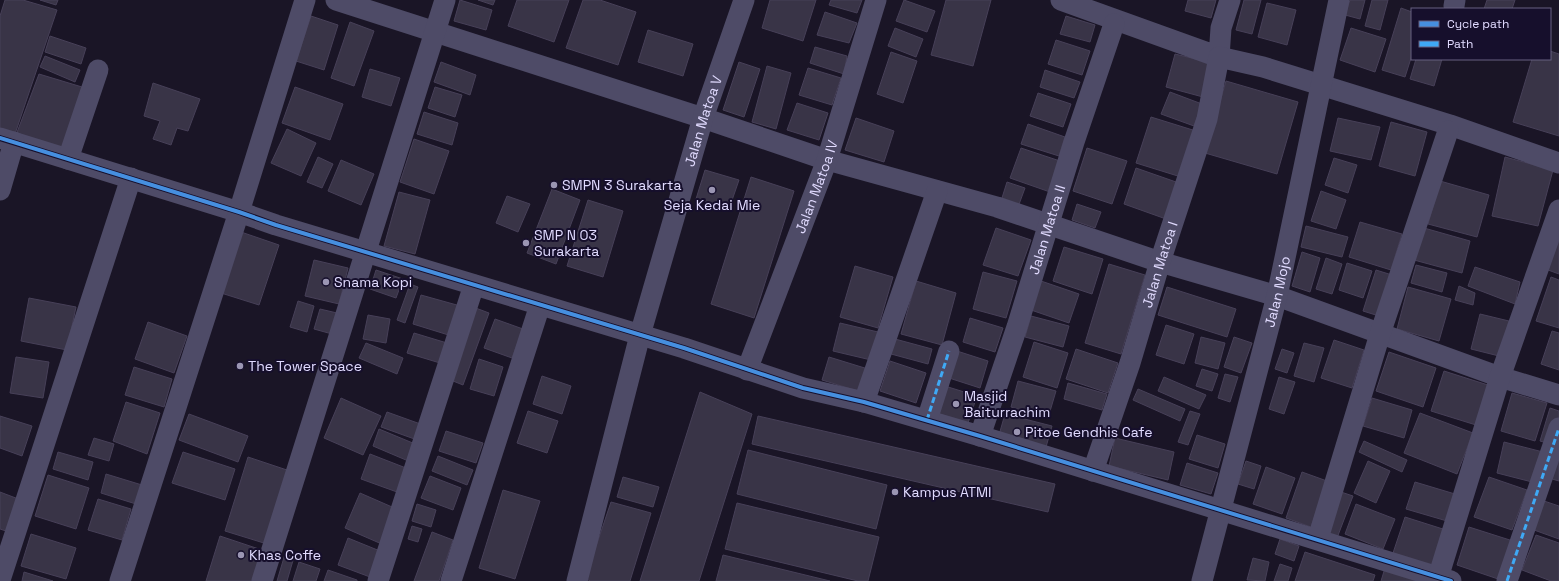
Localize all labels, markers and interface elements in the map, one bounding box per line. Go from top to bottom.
legend [1411,8,1551,60]
text: Cycle path [1447,16,1509,32]
text: Path [1447,36,1473,52]
street label: Jalan Matoa V [680,73,726,169]
street label: Jalan Matoa IV [791,138,842,236]
place label: SMPN 3 Surakarta [562,176,681,194]
marker: SMPN 3 Surakarta [549,180,559,190]
street label: Jalan Matoa II [1025,183,1069,277]
marker: Seja Kedai Mie [707,185,717,195]
place label: Seja Kedai Mie [664,196,760,214]
street label: Jalan Matoa I [1138,219,1182,310]
place label: SMP N 03 Surakarta [534,226,599,260]
marker: SMP N 03 Surakarta [521,238,531,248]
street label: Jalan Mojo [1260,254,1294,329]
place label: Snama Kopi [334,273,412,291]
marker: Snama Kopi [321,277,331,287]
place label: The Tower Space [248,357,362,375]
marker: The Tower Space [235,361,245,371]
place label: Masjid Baiturrachim [964,387,1050,421]
marker: Masjid Baiturrachim [951,399,961,409]
place label: Pitoe Gendhis Cafe [1025,423,1152,441]
marker: Pitoe Gendhis Cafe [1012,427,1022,437]
place label: Kampus ATMI [903,483,992,501]
marker: Kampus ATMI [890,487,900,497]
place label: Khas Coffe [249,546,321,564]
marker: Khas Coffe [236,550,246,560]

